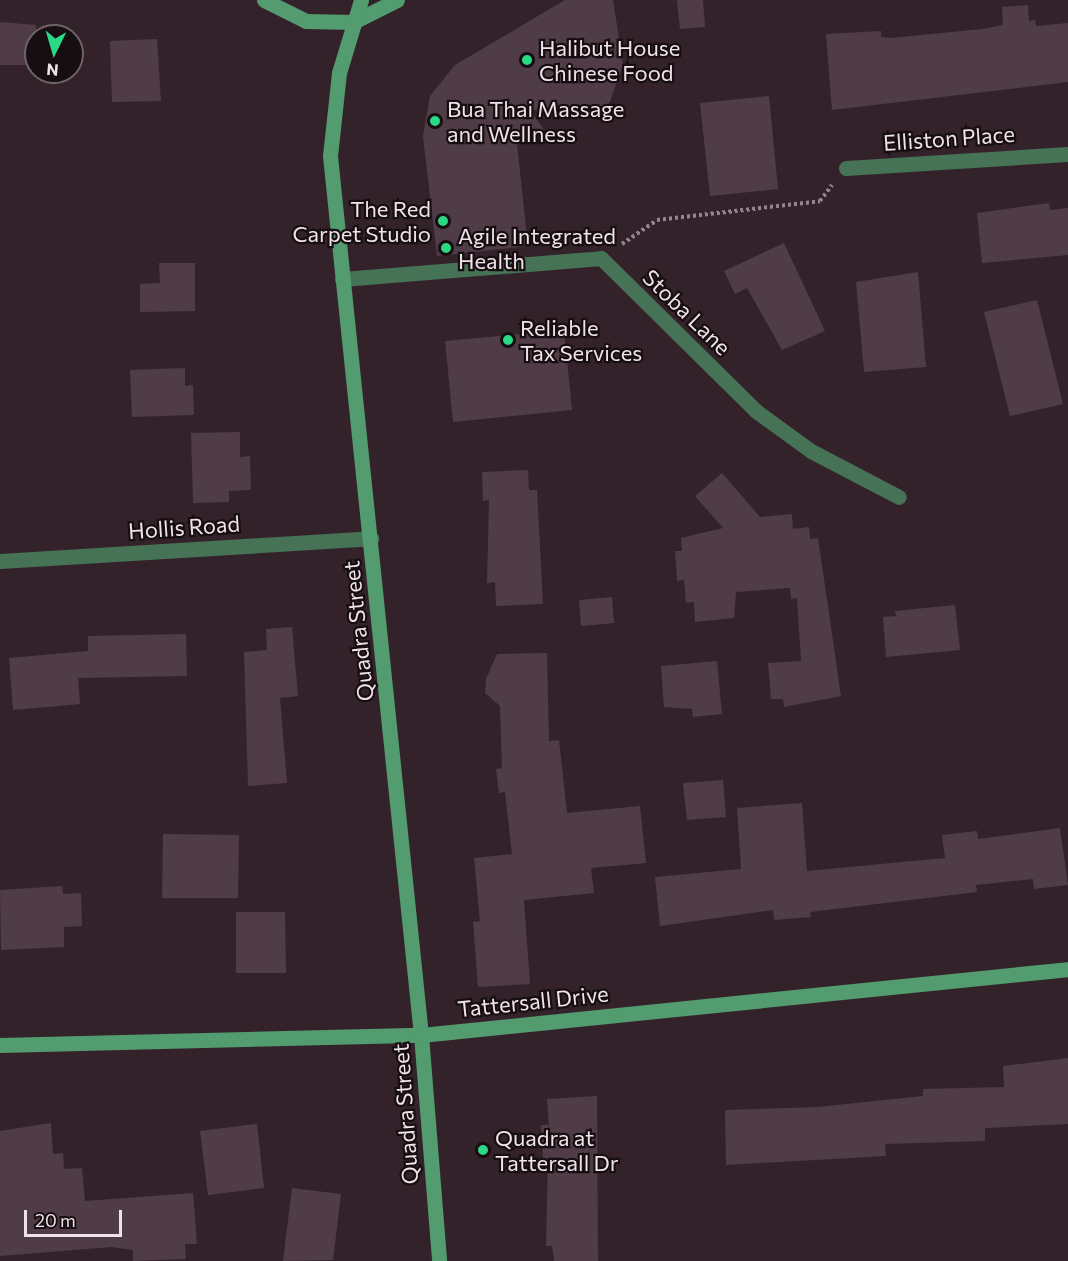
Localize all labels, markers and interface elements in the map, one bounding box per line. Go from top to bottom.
north arrow [24,24,84,84]
place label: Halibut House Chinese Food [539,34,680,86]
marker: Halibut House Chinese Food [520,53,534,67]
text: N [46,60,59,80]
place label: Bua Thai Massage and Wellness [447,95,624,146]
marker: Bua Thai Massage and Wellness [428,114,442,128]
street label: Elliston Place [882,120,1016,156]
place label: The Red Carpet Studio [292,195,431,246]
marker: The Red Carpet Studio [436,214,450,228]
place label: Agile Integrated Health [458,222,616,274]
marker: Agile Integrated Health [439,241,453,255]
street label: Stoba Lane [638,264,736,360]
place label: Reliable Tax Services [520,314,642,366]
marker: Reliable Tax Services [501,333,515,347]
street label: Hollis Road [127,510,241,544]
street label: Quadra Street [338,560,378,702]
street label: Tattersall Drive [456,980,610,1022]
street label: Quadra Street [387,1043,423,1185]
place label: Quadra at Tattersall Dr [495,1124,619,1176]
marker: Quadra at Tattersall Dr [476,1143,490,1157]
scale bar [27,1198,124,1236]
text: 20 m [35,1209,76,1231]

